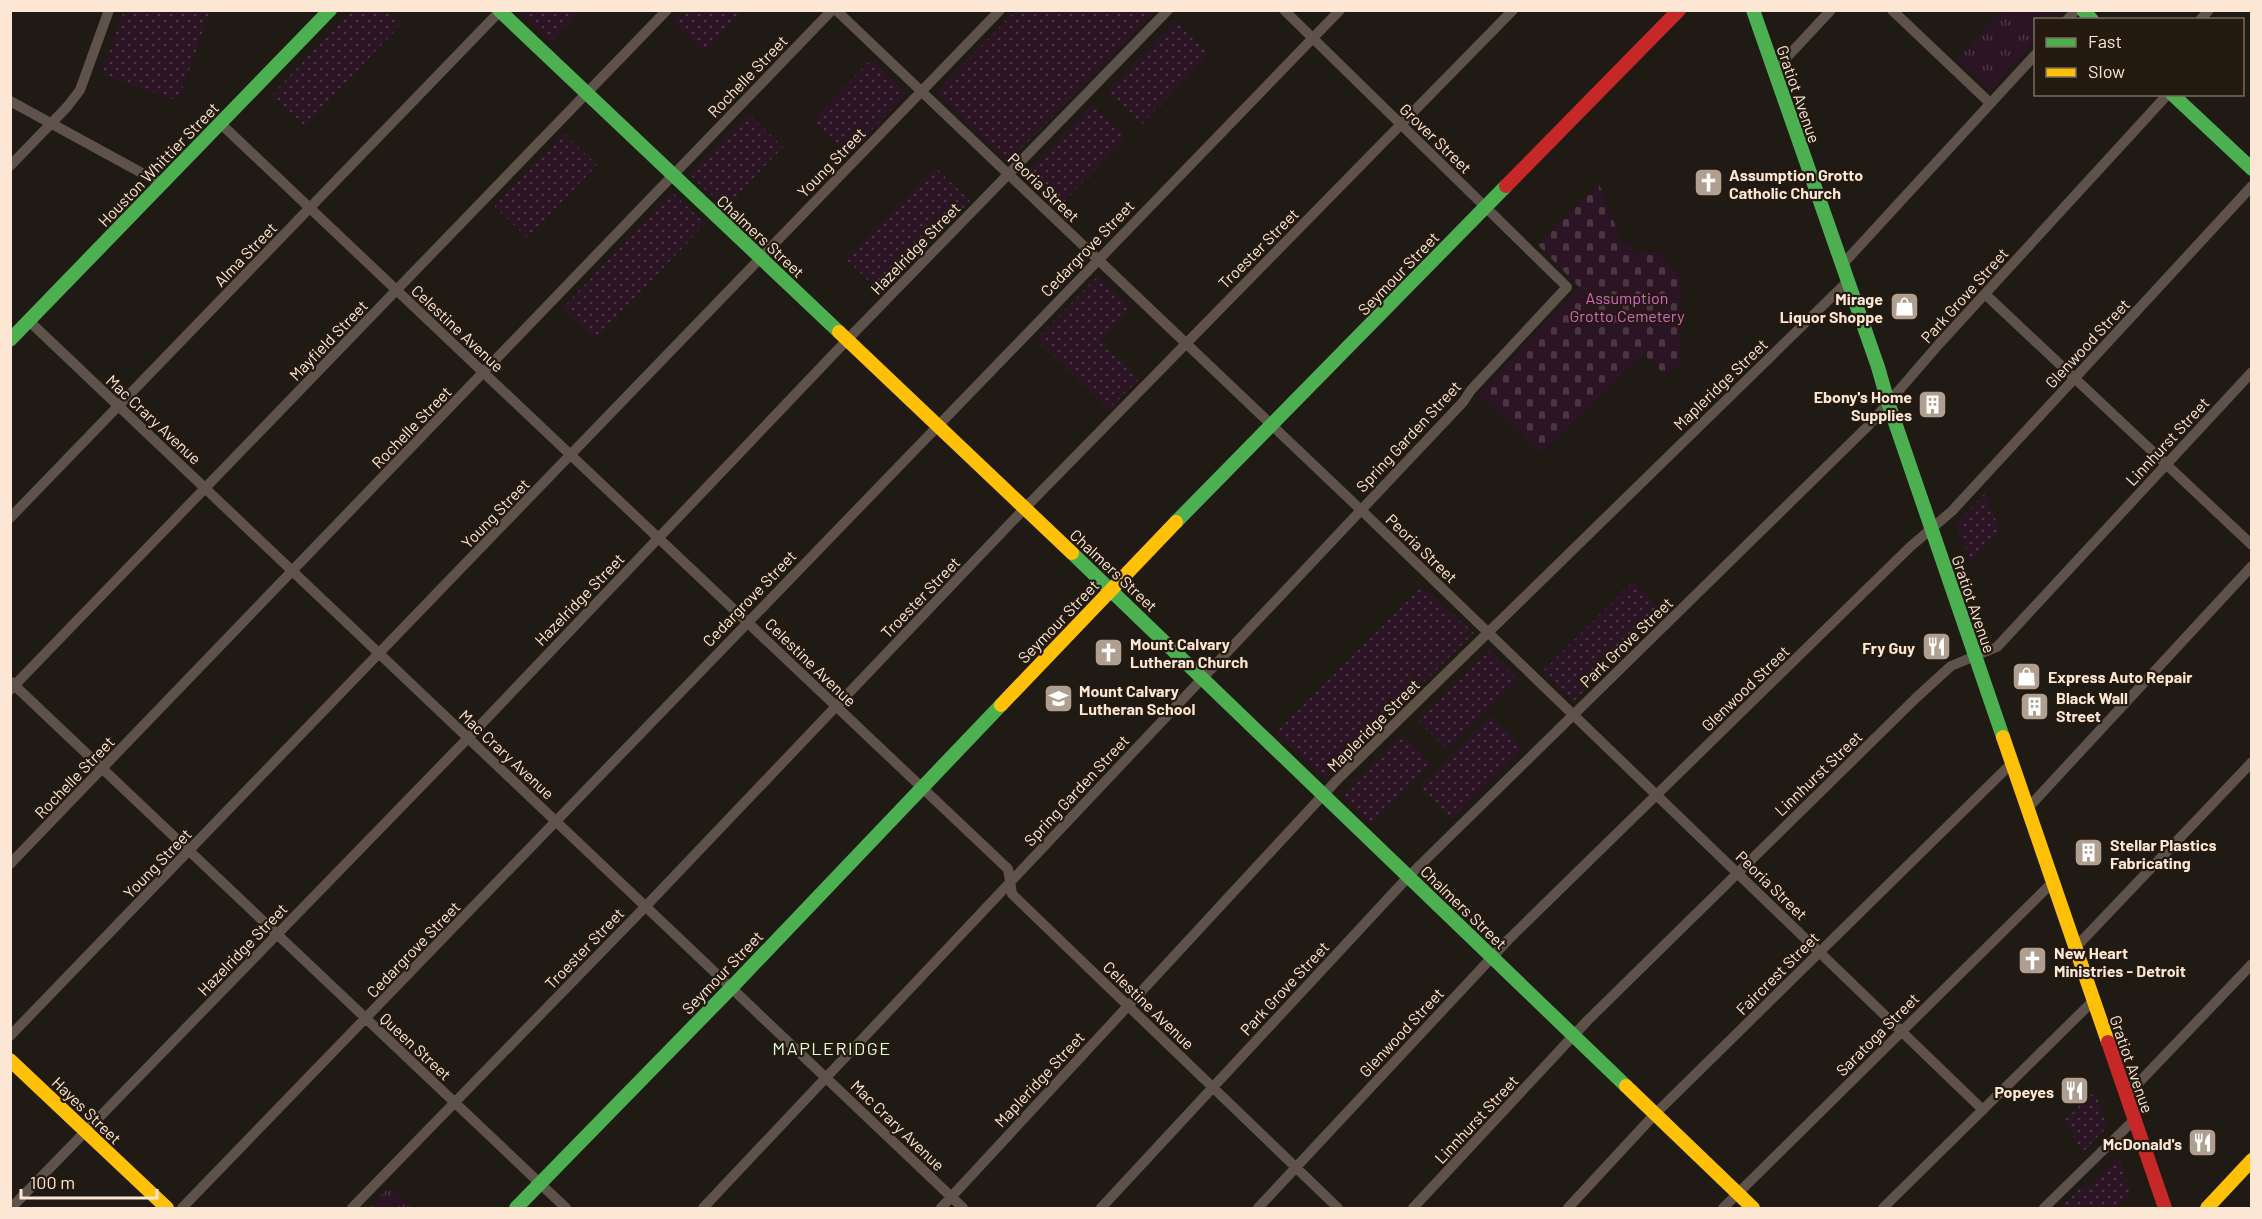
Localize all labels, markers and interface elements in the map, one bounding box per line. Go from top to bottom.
legend [2034,18,2244,96]
text: Fast [2088,30,2122,52]
street label: Rochelle Street [703,31,791,121]
street label: Gratiot Avenue [1773,43,1825,145]
text: Slow [2088,60,2125,82]
street label: Houston Whittier Street [94,98,222,230]
street label: Grover Street [1396,99,1476,177]
street label: Young Street [793,123,869,201]
street label: Peoria Street [1005,148,1083,226]
place label: Assumption Grotto Catholic Church [1729,165,1863,202]
church icon: Assumption Grotto Catholic Church [1692,167,1724,199]
street label: Chalmers Street [713,191,809,281]
street label: Cedargrove Street [1036,196,1138,300]
street label: Hazelridge Street [866,198,964,298]
street label: Troester Street [1214,204,1302,292]
street label: Alma Street [210,218,280,290]
street label: Seymour Street [1354,227,1442,319]
street label: Park Grove Street [1916,244,2012,346]
street label: Celestine Avenue [408,280,508,376]
park label: Assumption Grotto Cemetery [1569,288,1685,325]
place label: Mirage Liquor Shoppe [1780,289,1883,326]
shop icon: Mirage Liquor Shoppe [1888,291,1920,323]
street label: Glenwood Street [2041,295,2133,391]
street label: Mayfield Street [285,296,371,384]
street label: Mapleridge Street [1669,334,1771,434]
street label: Mac Crary Avenue [103,370,205,468]
street label: Spring Garden Street [1352,377,1464,495]
street label: Rochelle Street [367,382,455,472]
place label: Ebony's Home Supplies [1814,387,1912,424]
building icon: Ebony's Home Supplies [1917,389,1949,421]
street label: Linnhurst Street [2121,393,2213,489]
street label: Young Street [457,474,533,552]
street label: Peoria Street [1383,509,1461,587]
street label: Chalmers Street [1066,525,1162,615]
street label: Cedargrove Street [698,546,800,650]
street label: Hazelridge Street [530,549,628,649]
street label: Troester Street [876,552,964,642]
street label: Gratiot Avenue [1948,553,2000,655]
street label: Seymour Street [1014,575,1102,667]
street label: Park Grove Street [1576,593,1676,691]
street label: Celestine Avenue [762,614,860,710]
restaurant icon: Fry Guy [1920,631,1952,663]
place label: Mount Calvary Lutheran Church [1130,634,1248,671]
church icon: Mount Calvary Lutheran Church [1093,636,1125,668]
place label: Fry Guy [1862,638,1915,657]
street label: Glenwood Street [1697,641,1793,735]
shop icon: Express Auto Repair [2011,660,2043,692]
place label: Express Auto Repair [2048,667,2192,686]
street label: Mapleridge Street [1323,675,1423,775]
place label: Mount Calvary Lutheran School [1079,681,1195,718]
school or university icon: Mount Calvary Lutheran School [1042,683,1074,715]
place label: Black Wall Street [2056,688,2128,725]
building icon: Black Wall Street [2019,690,2051,722]
street label: Mac Crary Avenue [456,705,558,803]
street label: Linnhurst Street [1770,727,1866,819]
street label: Spring Garden Street [1020,731,1132,849]
street label: Rochelle Street [30,732,118,822]
street label: Young Street [119,824,195,902]
place label: Stellar Plastics Fabricating [2110,835,2217,872]
building icon: Stellar Plastics Fabricating [2073,837,2105,869]
street label: Peoria Street [1733,846,1811,924]
street label: Chalmers Street [1417,861,1511,953]
street label: Cedargrove Street [362,897,464,1001]
street label: Hazelridge Street [193,899,291,999]
street label: Troester Street [540,903,628,993]
street label: Seymour Street [678,926,766,1018]
street label: Faircrest Street [1732,928,1822,1018]
street label: Park Grove Street [1236,937,1332,1039]
place label: New Heart Ministries - Detroit [2054,943,2186,980]
church icon: New Heart Ministries - Detroit [2017,945,2049,977]
street label: Celestine Avenue [1100,957,1198,1053]
street label: Glenwood Street [1355,984,1447,1080]
street label: Saratoga Street [1832,989,1922,1079]
street label: Queen Street [376,1008,456,1084]
street label: Gratiot Avenue [2106,1013,2158,1115]
street label: Mapleridge Street [990,1027,1088,1131]
district label: MAPLERIDGE [772,1037,892,1059]
street label: Linnhurst Street [1430,1071,1522,1167]
street label: Hayes Street [49,1072,125,1148]
restaurant icon: Popeyes [2059,1075,2091,1107]
street label: Mac Crary Avenue [847,1076,949,1174]
place label: Popeyes [1994,1082,2054,1101]
restaurant icon: McDonald's [2187,1127,2219,1159]
place label: McDonald's [2103,1134,2182,1153]
scale bar [21,1162,158,1200]
text: 100 m [30,1171,75,1193]

